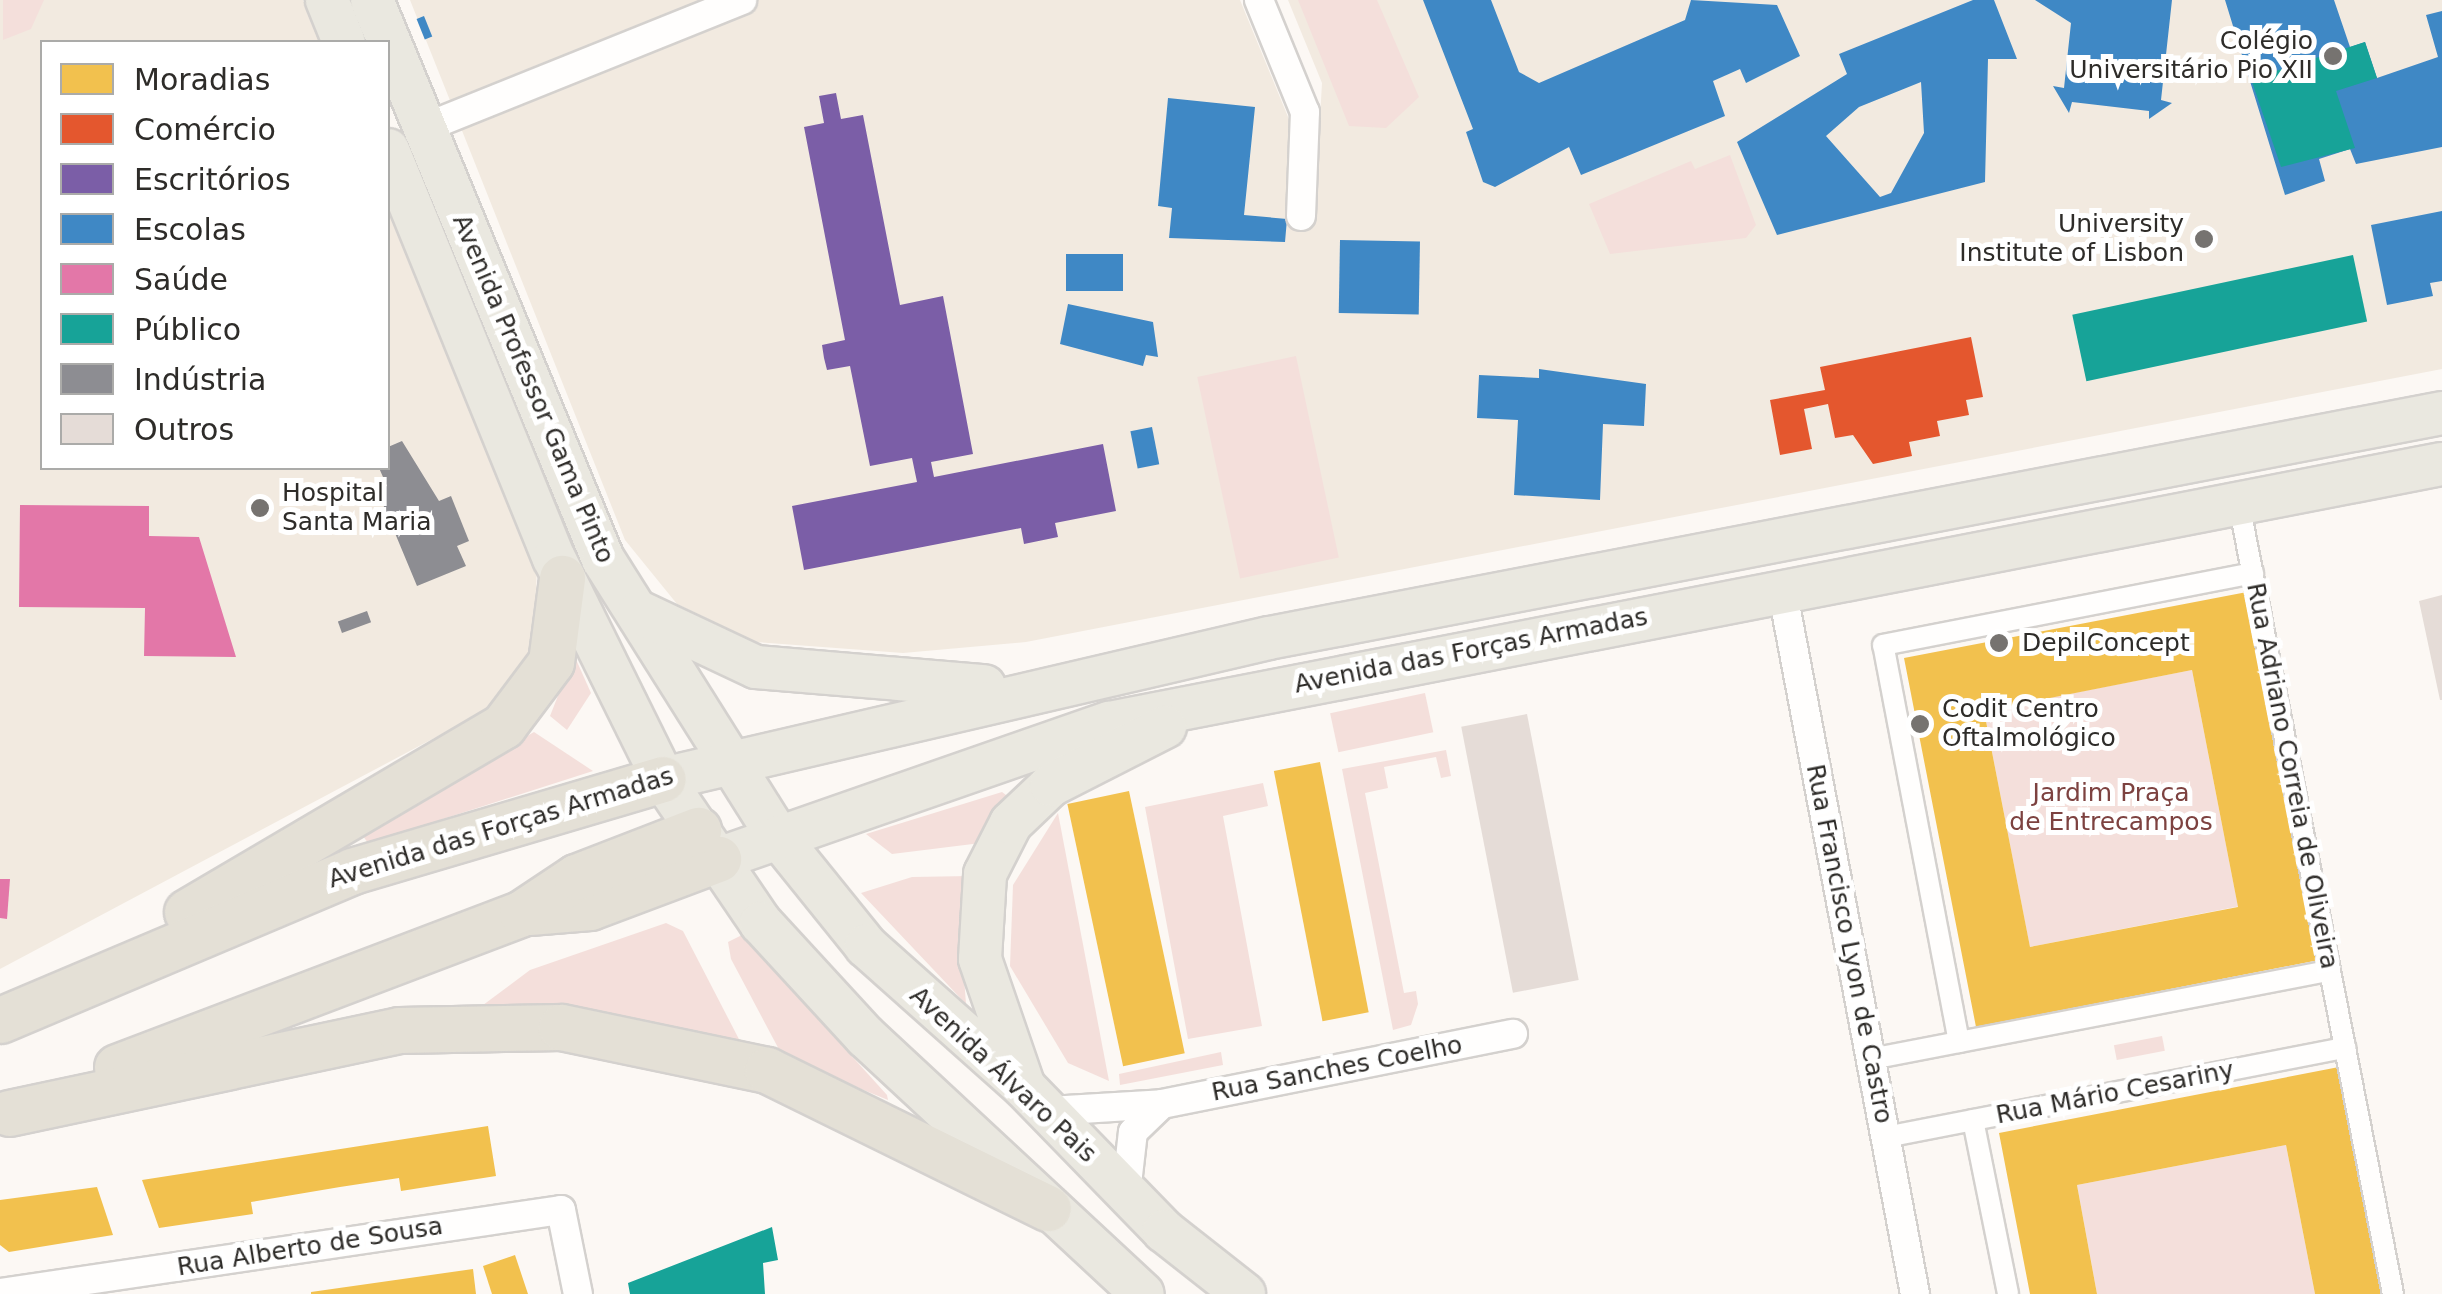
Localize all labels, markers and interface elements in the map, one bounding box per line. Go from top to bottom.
place label: Colégio Universitário Pio XII [2069,27,2313,86]
legend [40,40,390,470]
marker: Colégio Universitário Pio XII [2322,45,2344,67]
text: Moradias [134,62,270,97]
text: Comércio [134,112,276,147]
text: Escritórios [134,162,291,197]
street label: Avenida Professor Gama Pinto [446,210,620,568]
place label: University Institute of Lisbon [1959,210,2184,269]
text: Escolas [134,212,246,247]
marker: University Institute of Lisbon [2193,228,2215,250]
text: Saúde [134,262,228,297]
text: Público [134,312,241,347]
text: Indústria [134,362,266,397]
text: Outros [134,412,234,447]
place label: Hospital Santa Maria [282,479,432,538]
marker: Hospital Santa Maria [247,495,273,521]
street label: Rua Adriano Correia de Oliveira [2240,580,2344,972]
street label: Avenida das Forças Armadas [1292,602,1650,700]
place label: DepilConcept [2022,628,2190,658]
marker: DepilConcept [1986,630,2012,656]
place label: Codit Centro Oftalmológico [1942,695,2116,754]
marker: Codit Centro Oftalmológico [1907,711,1933,737]
street label: Avenida das Forças Armadas [325,761,677,895]
street label: Rua Francisco Lyon de Castro [1799,762,1899,1126]
park label: Jardim Praça de Entrecampos [2009,779,2213,838]
street label: Avenida Álvaro Pais [904,981,1102,1169]
street label: Rua Sanches Coelho [1209,1030,1465,1108]
street label: Rua Mário Cesariny [1993,1055,2237,1131]
street label: Rua Alberto de Sousa [175,1211,445,1283]

